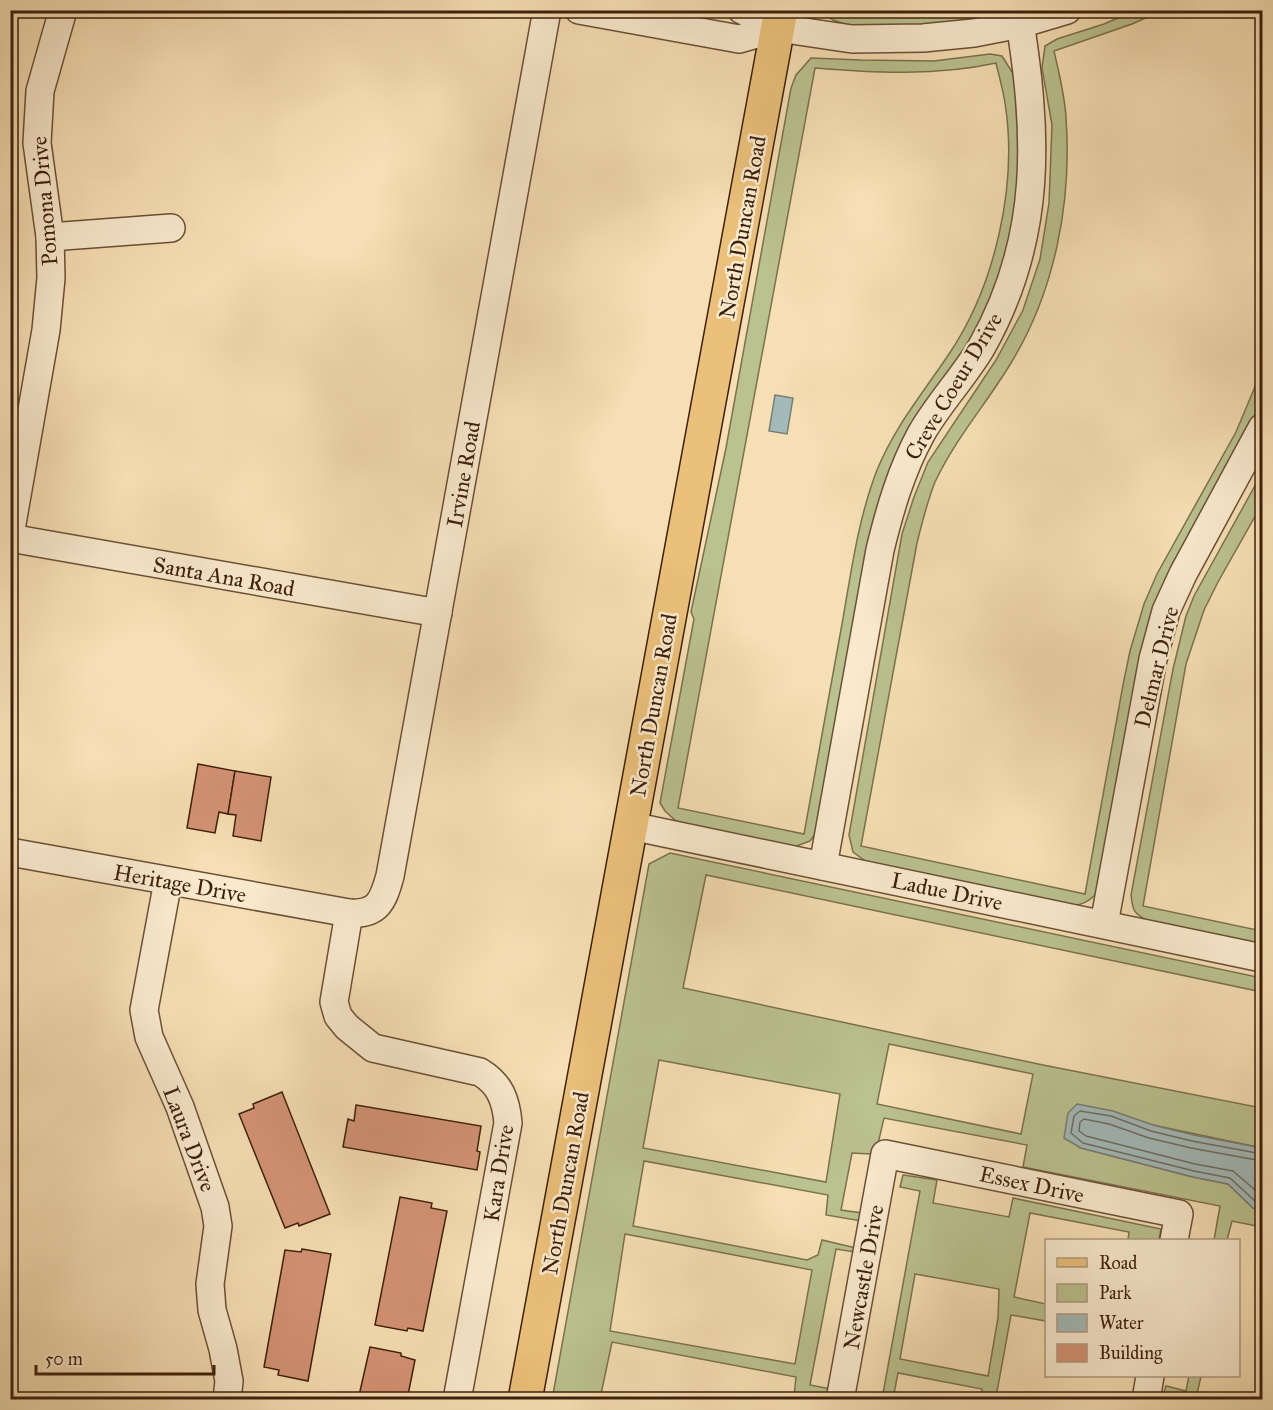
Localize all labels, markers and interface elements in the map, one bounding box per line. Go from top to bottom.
street label: North Duncan Road [713,133,772,321]
street label: Pomona Drive [25,135,64,267]
street label: Creve Coeur Drive [899,308,1008,465]
street label: Irvine Road [441,419,486,529]
street label: Santa Ana Road [151,551,297,602]
street label: Delmar Drive [1128,604,1185,731]
street label: North Duncan Road [624,611,683,799]
street label: Heritage Drive [111,859,248,908]
street label: Ladue Drive [889,867,1005,916]
street label: Laura Drive [157,1083,222,1196]
street label: North Duncan Road [536,1089,595,1277]
street label: Kara Drive [477,1123,519,1224]
street label: Essex Drive [977,1160,1087,1209]
street label: Newcastle Drive [837,1202,890,1352]
legend [1045,1239,1240,1377]
text: Road [1099,1252,1137,1274]
text: Park [1099,1282,1132,1304]
text: Water [1099,1312,1144,1334]
scale bar [36,1338,214,1376]
text: Building [1099,1342,1163,1365]
text: 50 m [45,1348,83,1370]

